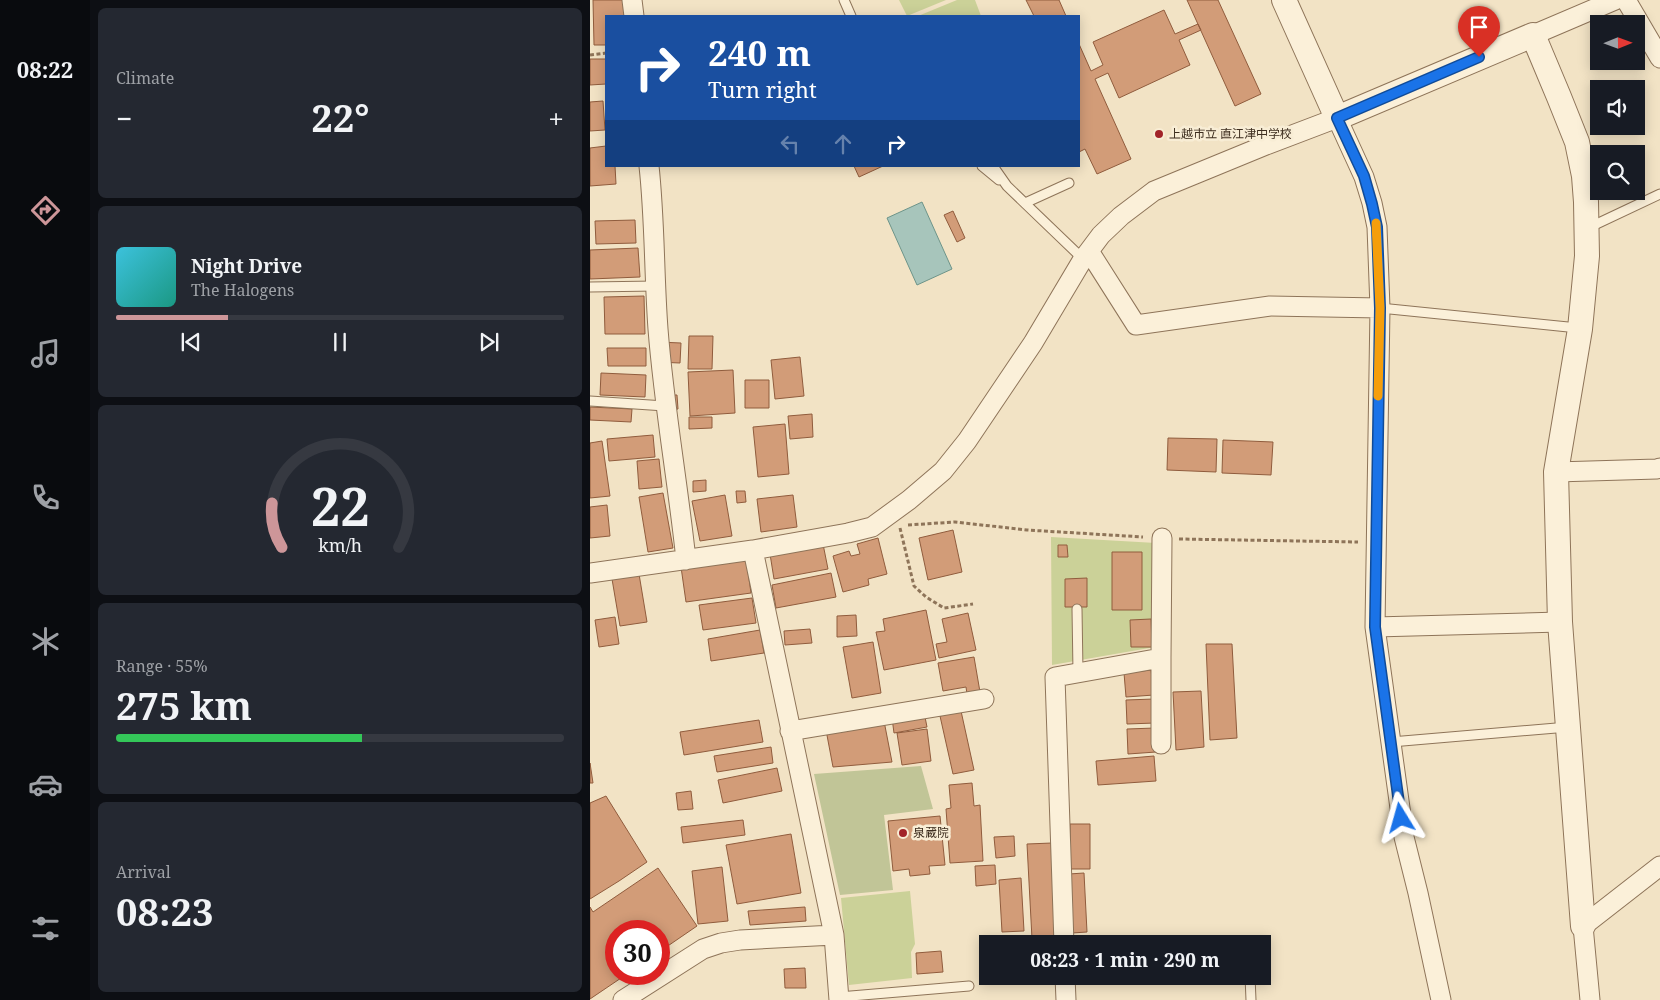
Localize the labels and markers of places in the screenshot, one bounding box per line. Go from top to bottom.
pin [1458,6,1500,57]
place label: 上越市立 直江津中学校 [1169,125,1292,142]
marker: 上越市立 直江津中学校 [1153,128,1165,140]
place label: 泉蔵院 [913,824,949,841]
marker: 泉蔵院 [897,827,909,839]

